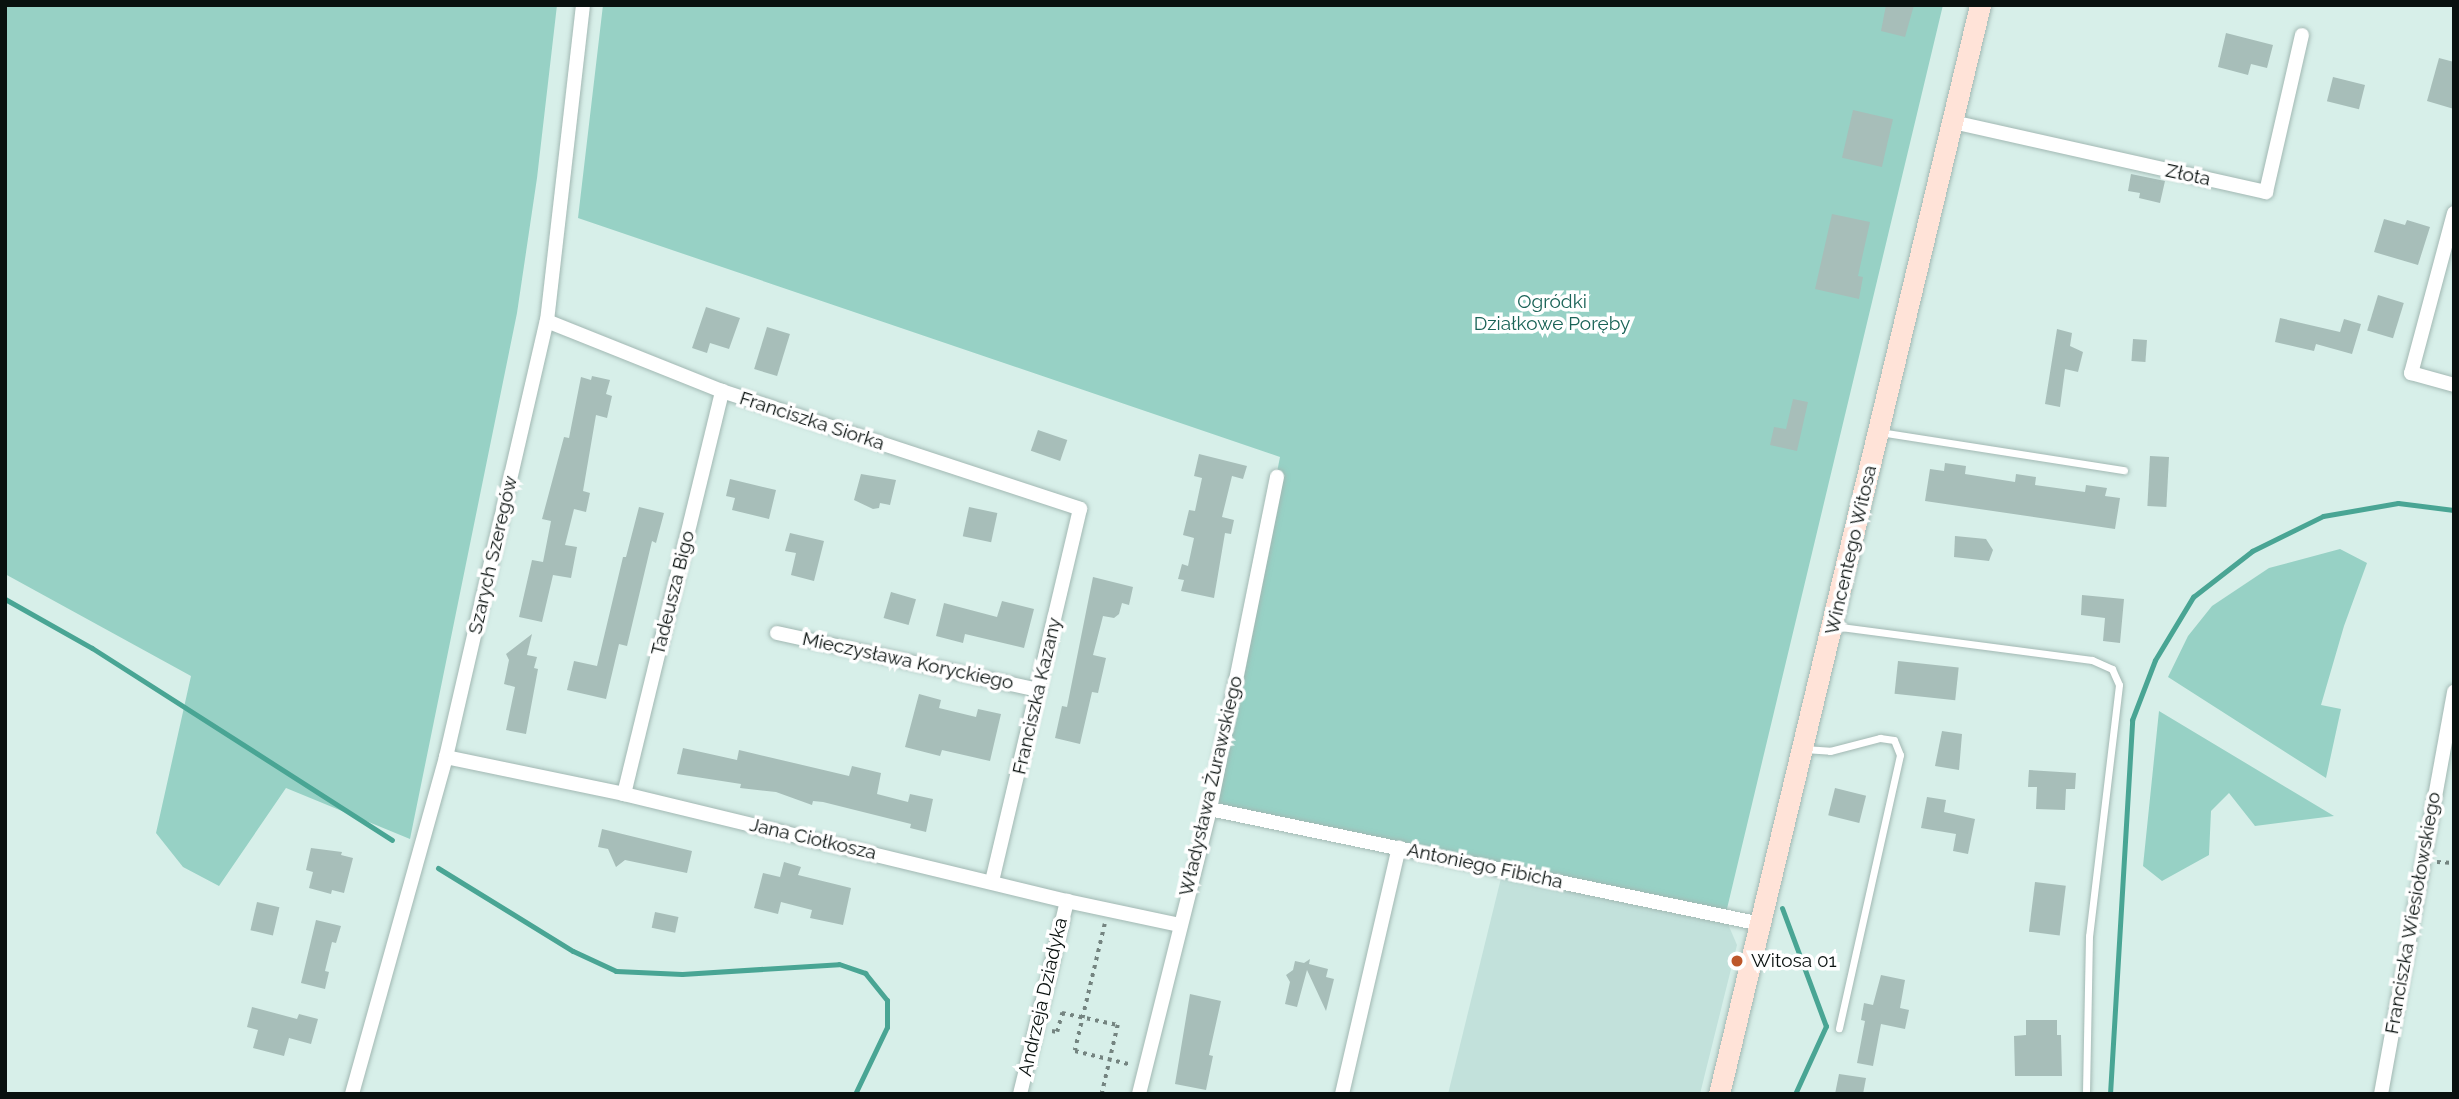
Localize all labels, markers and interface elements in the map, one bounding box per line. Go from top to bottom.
street label: Złota [2163,159,2213,191]
park label: Ogródki Działkowe Poręby [1474,291,1630,335]
street label: Franciszka Siorka [737,387,887,455]
street label: Wincentego Witosa [1820,463,1882,637]
street label: Szarych Szeregów [464,474,522,636]
street label: Tadeusza Bigo [646,528,700,658]
street label: Franciszka Kazany [1008,615,1066,777]
street label: Mieczysława Koryckiego [800,627,1016,695]
street label: Władysława Żurawskiego [1175,674,1247,898]
street label: Franciszka Wiesiołowskiego [2380,790,2446,1036]
street label: Jana Ciołkosza [747,813,879,865]
street label: Antoniego Fibicha [1405,838,1565,894]
street label: Andrzeja Dziadyka [1014,915,1072,1079]
place label: Witosa 01 [1751,950,1837,972]
marker: Witosa 01 [1729,953,1745,969]

